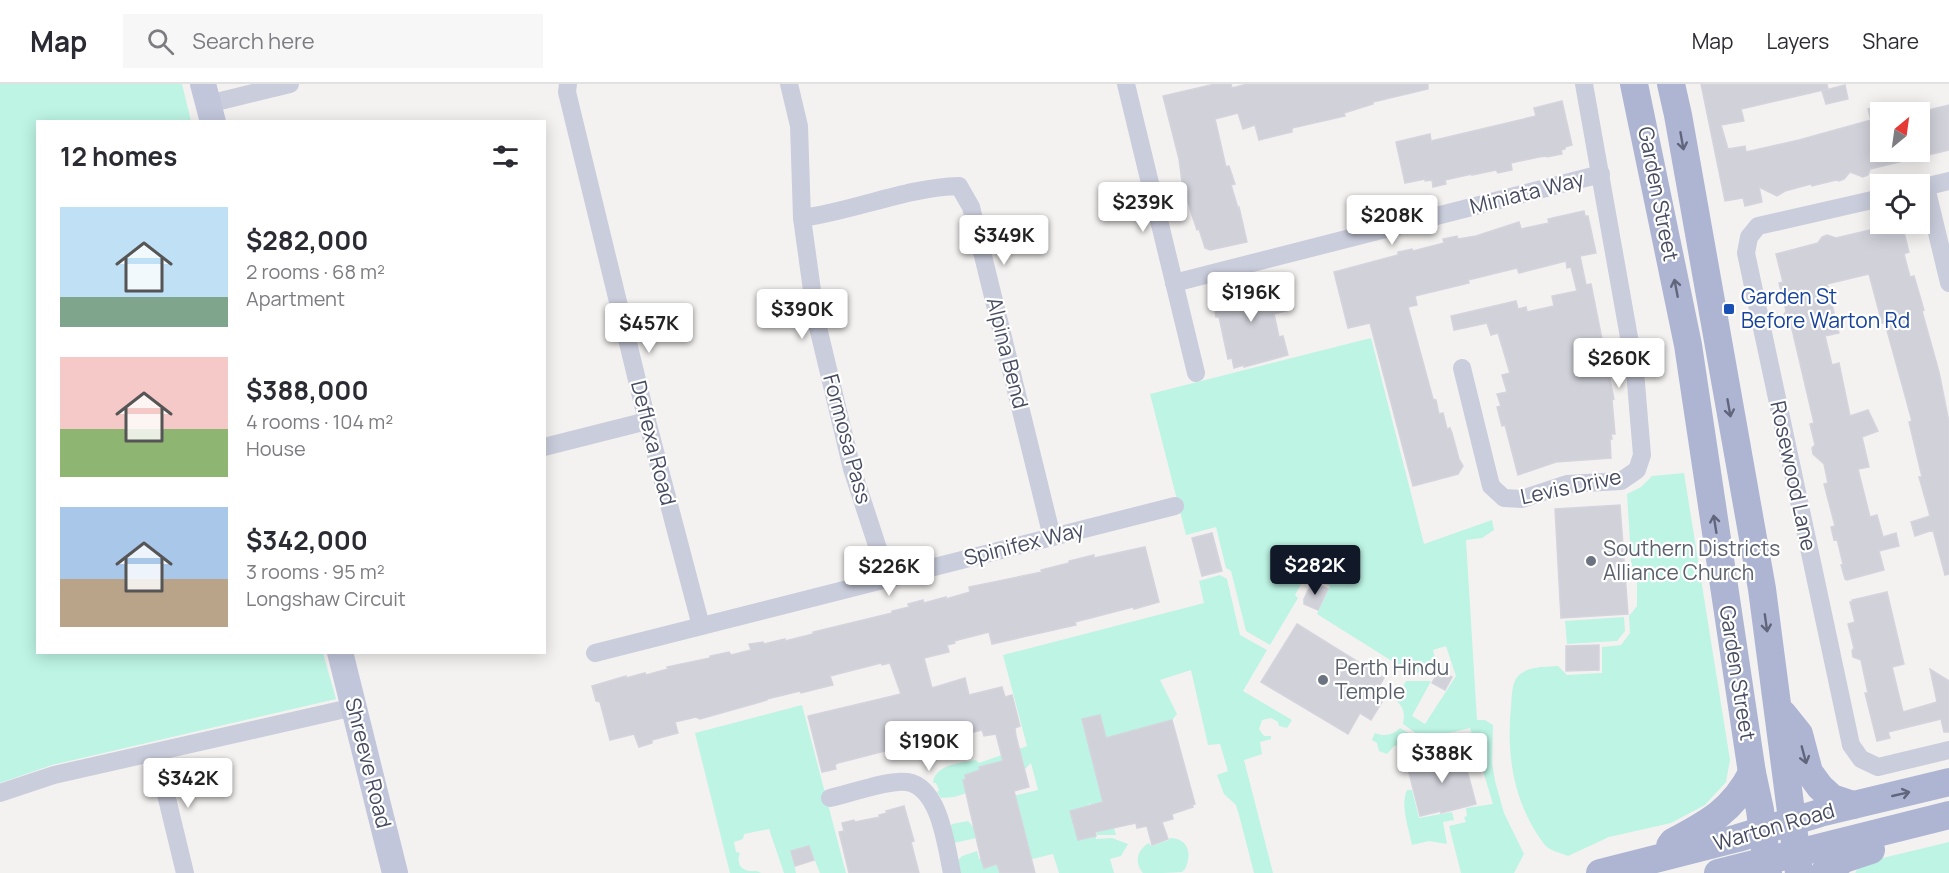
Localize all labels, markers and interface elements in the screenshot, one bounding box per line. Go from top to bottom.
search box [123,14,543,68]
text: Map [30,22,87,60]
icon: search [144,25,177,58]
text: Search here [192,26,315,56]
text: Map [1692,27,1733,55]
text: Layers [1766,27,1829,55]
text: Share [1862,27,1919,55]
north arrow [1870,102,1930,162]
map controls [1870,102,1930,234]
street label: Garden Street [1632,124,1686,264]
one-way arrow [1677,131,1688,151]
text: 12 homes [60,138,177,174]
icon: filters [489,140,522,173]
street label: Miniata Way [1467,164,1587,220]
button: locate [1870,174,1930,234]
pin: $239K [1101,182,1185,233]
text: $239K [1112,188,1174,215]
pin: $208K [1350,195,1434,246]
text: $208K [1361,201,1423,228]
pin: $349K [962,215,1046,266]
text: $349K [973,221,1035,248]
text: $282,000 [246,222,368,258]
icon: home [108,231,180,303]
text: 2 rooms · 68 m² [246,258,385,285]
pin: $196K [1209,272,1293,323]
text: $196K [1221,278,1281,305]
one-way arrow [1670,279,1681,298]
place label: Garden St Before Warton Rd [1741,282,1910,334]
text: Apartment [246,285,345,312]
pin: $390K [760,289,844,340]
street label: Alpina Bend [981,294,1035,411]
text: $390K [771,295,833,322]
marker: Garden St Before Warton Rd [1722,302,1736,316]
pin: $457K [607,303,691,354]
text: $457K [619,309,679,336]
pin: $260K [1577,338,1661,389]
text: $260K [1588,344,1651,371]
street label: Formosa Pass [817,371,879,507]
text: $388,000 [246,372,369,408]
street label: Deflexa Road [625,377,683,508]
icon: home [108,381,180,453]
one-way arrow [1724,398,1735,418]
street label: Rosewood Lane [1764,398,1824,553]
text: 4 rooms · 104 m² [246,408,393,435]
text: House [246,435,306,462]
street label: Levis Drive [1518,462,1624,510]
street label: Spinifex Way [961,515,1087,571]
one-way arrow [1709,515,1720,535]
text: $342,000 [246,522,368,558]
icon: home [108,531,180,603]
place label: Southern Districts Alliance Church [1603,534,1780,586]
pin: $282K [1273,545,1357,596]
pin: $226K [847,546,931,597]
text: $282K [1284,551,1346,578]
text: $226K [858,552,920,579]
marker: Southern Districts Alliance Church [1584,554,1598,568]
text: 3 rooms · 95 m² [246,558,385,585]
text: Longshaw Circuit [246,585,406,612]
street label: Garden Street [1713,603,1762,742]
one-way arrow [1761,613,1772,632]
place label: Perth Hindu Temple [1335,653,1449,705]
marker: Perth Hindu Temple [1316,673,1330,687]
street label: Shreeve Road [339,695,399,831]
pin: $190K [887,721,971,772]
text: $190K [899,727,959,754]
pin: $388K [1400,733,1484,784]
text: $388K [1411,739,1473,766]
one-way arrow [1799,746,1811,765]
pin: $342K [146,758,230,809]
text: $342K [157,764,219,791]
one-way arrow [1891,787,1910,799]
street label: Warton Road [1710,795,1838,857]

